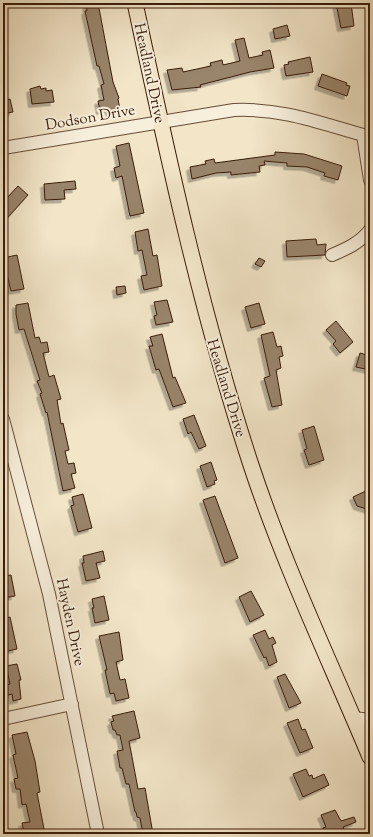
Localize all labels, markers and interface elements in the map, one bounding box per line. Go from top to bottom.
street label: Headland Drive [128,21,169,125]
street label: Dodson Drive [44,100,137,137]
street label: Headland Drive [201,337,250,440]
street label: Hayden Drive [50,576,89,668]

